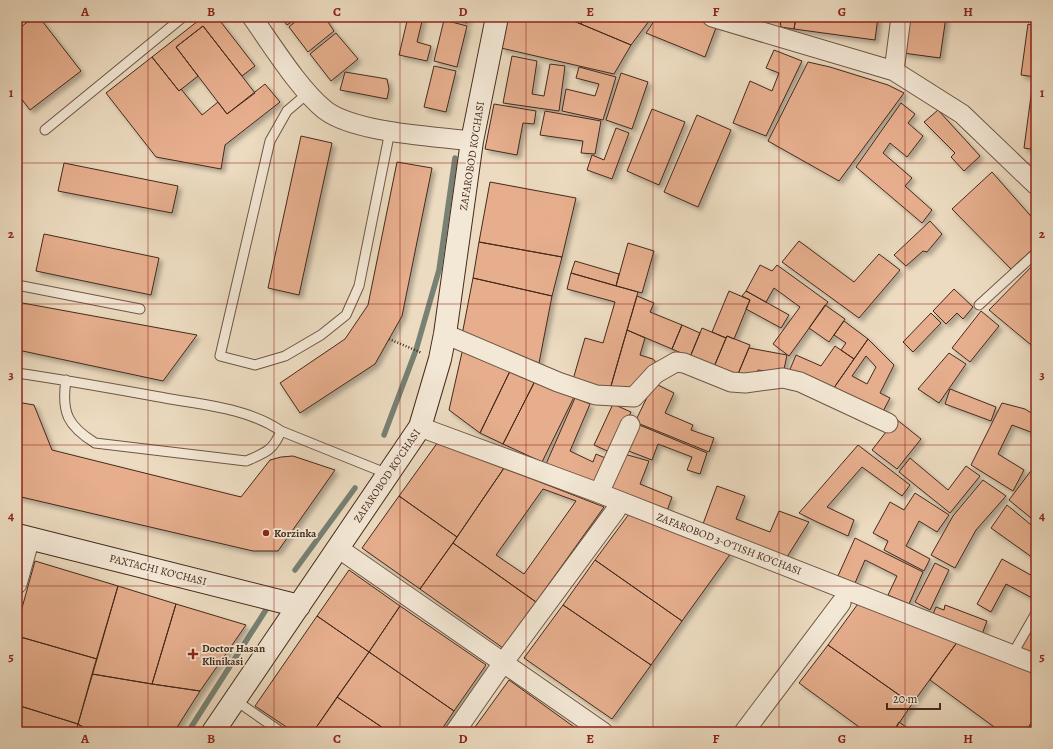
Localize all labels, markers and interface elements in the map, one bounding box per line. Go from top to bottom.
text: A [80,3,90,20]
text: B [207,3,215,20]
text: C [333,3,341,20]
text: D [458,3,468,20]
text: E [586,3,594,20]
text: F [713,3,720,20]
text: G [838,3,846,20]
text: H [963,3,973,20]
text: 1 [9,84,14,101]
text: 1 [1040,84,1045,101]
street label: ZAFAROBOD KO'CHASI [456,100,488,212]
text: 2 [8,225,15,242]
text: 2 [1039,225,1046,242]
text: 3 [8,366,14,383]
text: 3 [1039,366,1045,383]
street label: ZAFAROBOD KO'CHASI [350,426,424,526]
text: 4 [8,507,14,524]
text: 4 [1039,507,1045,524]
street label: ZAFAROBOD 3-O'TISH KO'CHASI [654,509,804,579]
place label: Korzinka [274,526,317,541]
marker: Korzinka [261,528,271,538]
street label: PAXTACHI KO'CHASI [108,551,208,589]
place label: Doctor Hasan Klinikasi [202,641,265,669]
text: 5 [8,648,14,665]
marker: Doctor Hasan Klinikasi [187,648,199,660]
text: 5 [1039,648,1045,665]
scale bar [887,685,940,711]
text: 20 m [893,691,917,707]
text: A [80,730,90,747]
text: B [207,730,215,747]
text: C [333,730,341,747]
text: D [458,730,468,747]
text: E [586,730,594,747]
text: F [713,730,720,747]
text: G [838,730,846,747]
text: H [963,730,973,747]

